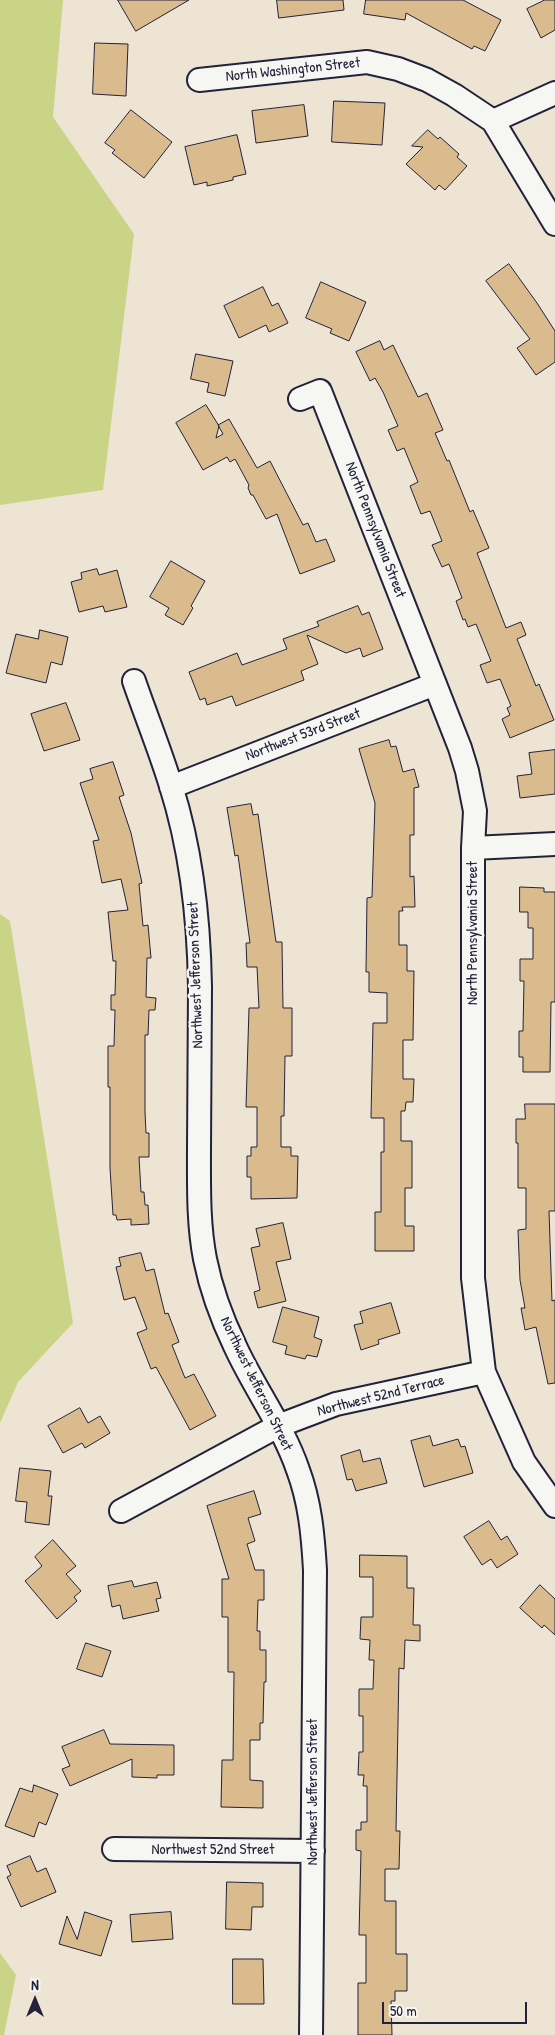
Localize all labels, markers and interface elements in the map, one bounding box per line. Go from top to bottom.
street label: North Washington Street [225,54,361,86]
street label: North Pennsylvania Street [341,460,409,600]
street label: Northwest 53rd Street [243,705,363,765]
street label: North Pennsylvania Street [464,861,482,1005]
street label: Northwest Jefferson Street [184,901,208,1049]
street label: Northwest Jefferson Street [216,1314,296,1454]
street label: Northwest 52nd Terrace [316,1372,446,1420]
street label: Northwest Jefferson Street [304,1719,322,1865]
street label: Northwest 52nd Street [152,1841,274,1859]
north arrow [10,1975,60,2025]
text: N [31,1975,39,1994]
scale bar [385,1992,530,2024]
text: 50 m [390,2000,417,2021]

